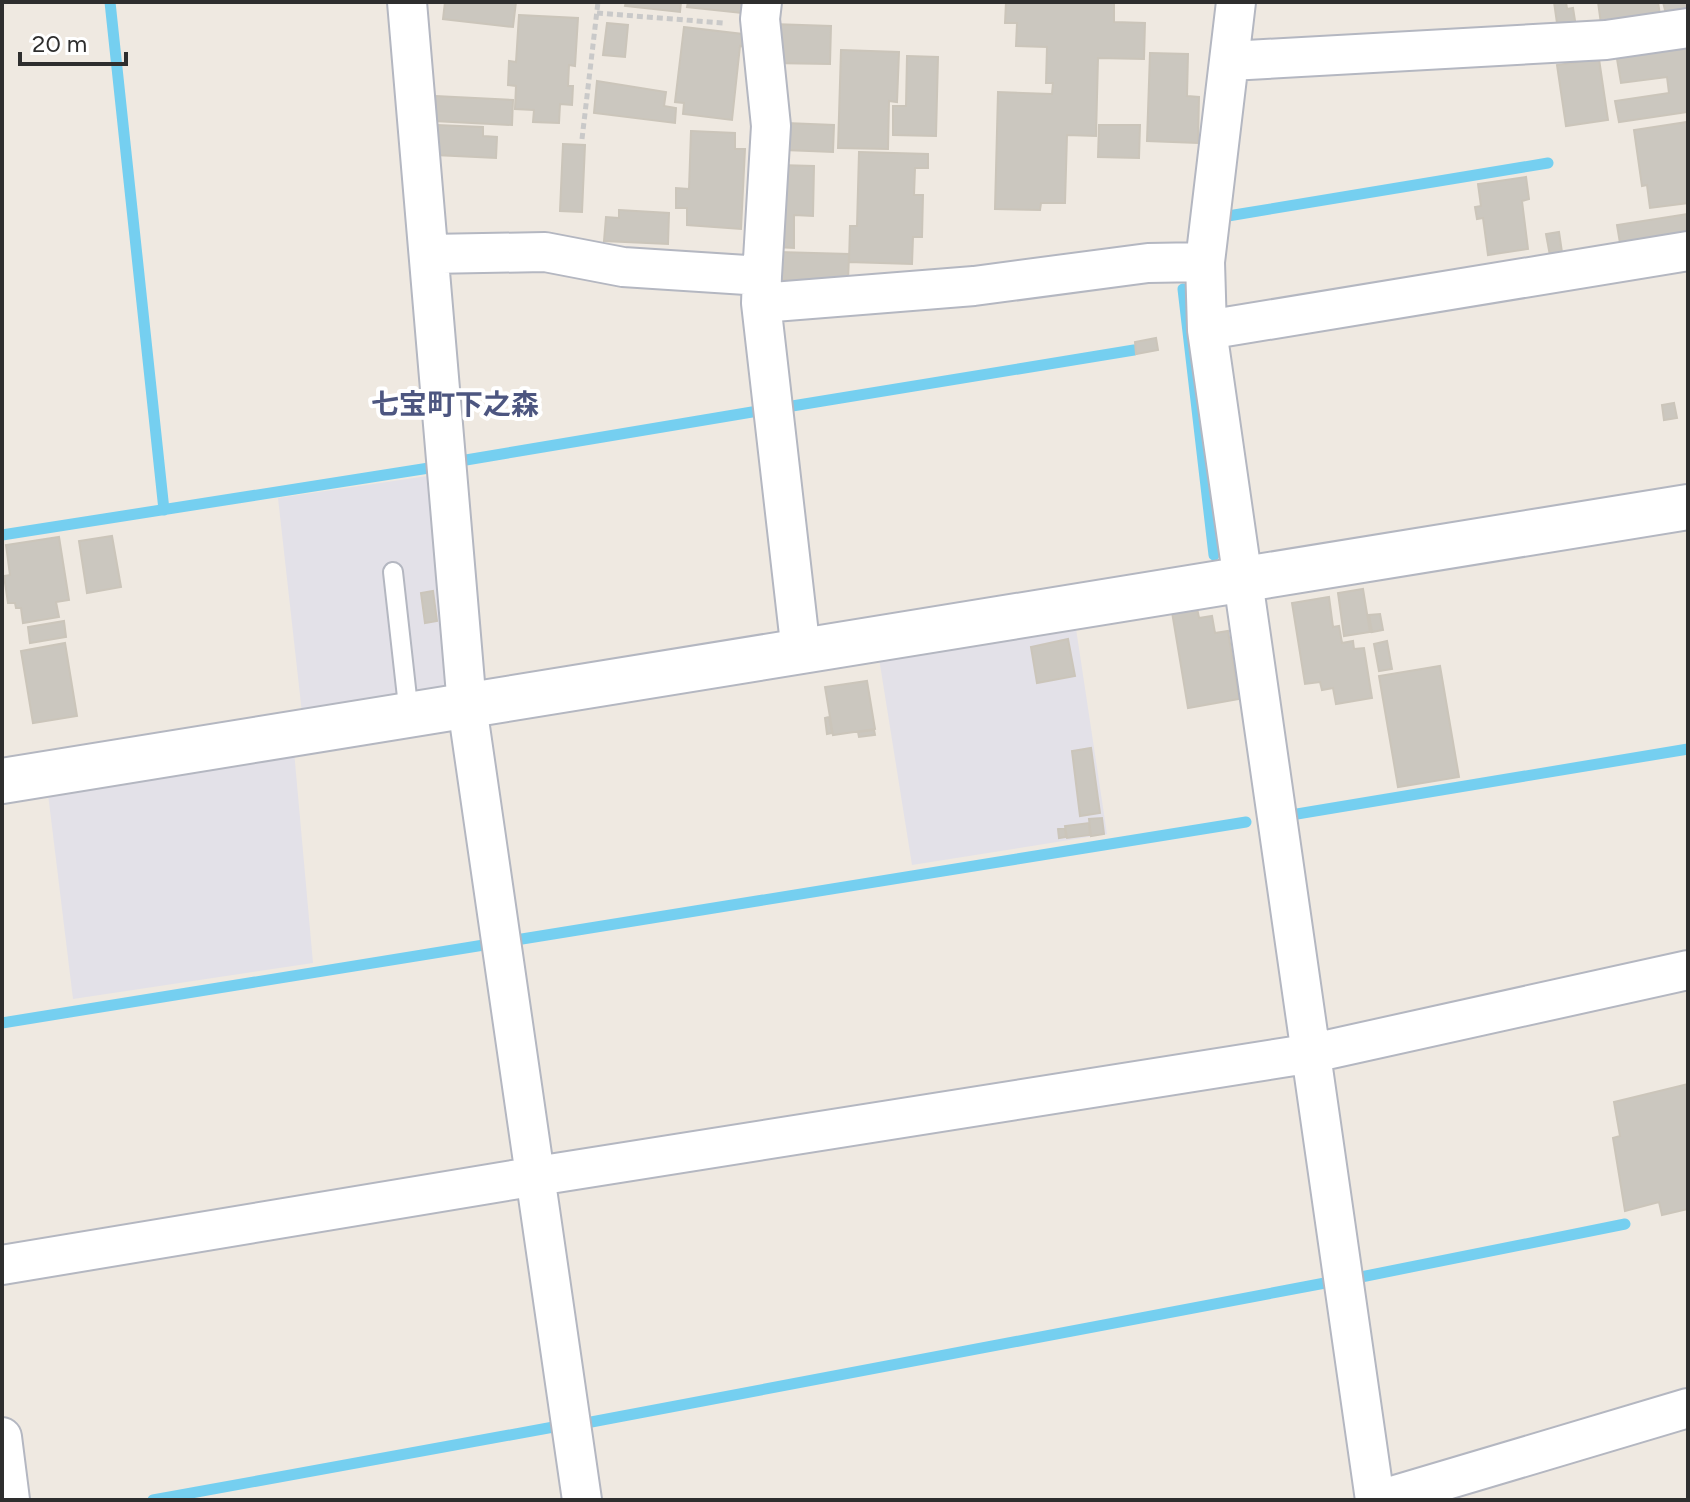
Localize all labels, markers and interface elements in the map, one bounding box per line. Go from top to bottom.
scale bar [20,16,126,66]
text: 20 m [32,29,87,58]
district label: 七宝町下之森 [371,387,539,421]

